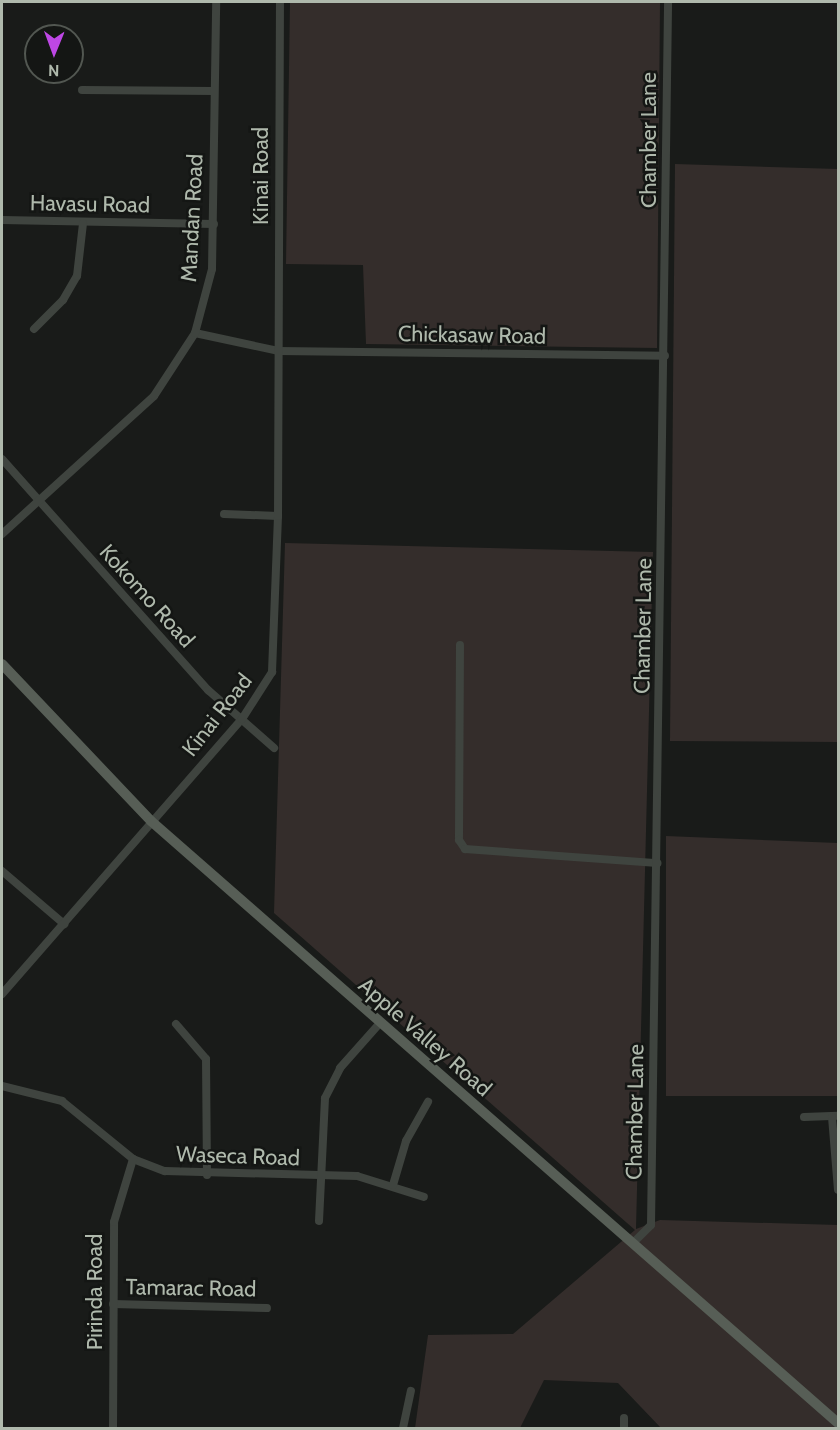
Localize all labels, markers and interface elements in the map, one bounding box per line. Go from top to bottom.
north arrow [24,24,84,84]
text: N [48,61,60,80]
street label: Chamber Lane [636,72,662,208]
street label: Kinai Road [248,127,274,225]
street label: Mandan Road [175,153,209,283]
street label: Havasu Road [30,190,150,218]
street label: Chickasaw Road [398,321,546,349]
street label: Kokomo Road [94,539,200,653]
street label: Chamber Lane [629,558,657,694]
street label: Kinai Road [176,668,258,762]
street label: Apple Valley Road [353,972,497,1102]
street label: Chamber Lane [621,1044,649,1180]
street label: Waseca Road [176,1141,300,1171]
street label: Pirinda Road [82,1234,108,1350]
street label: Tamarac Road [125,1274,257,1302]

